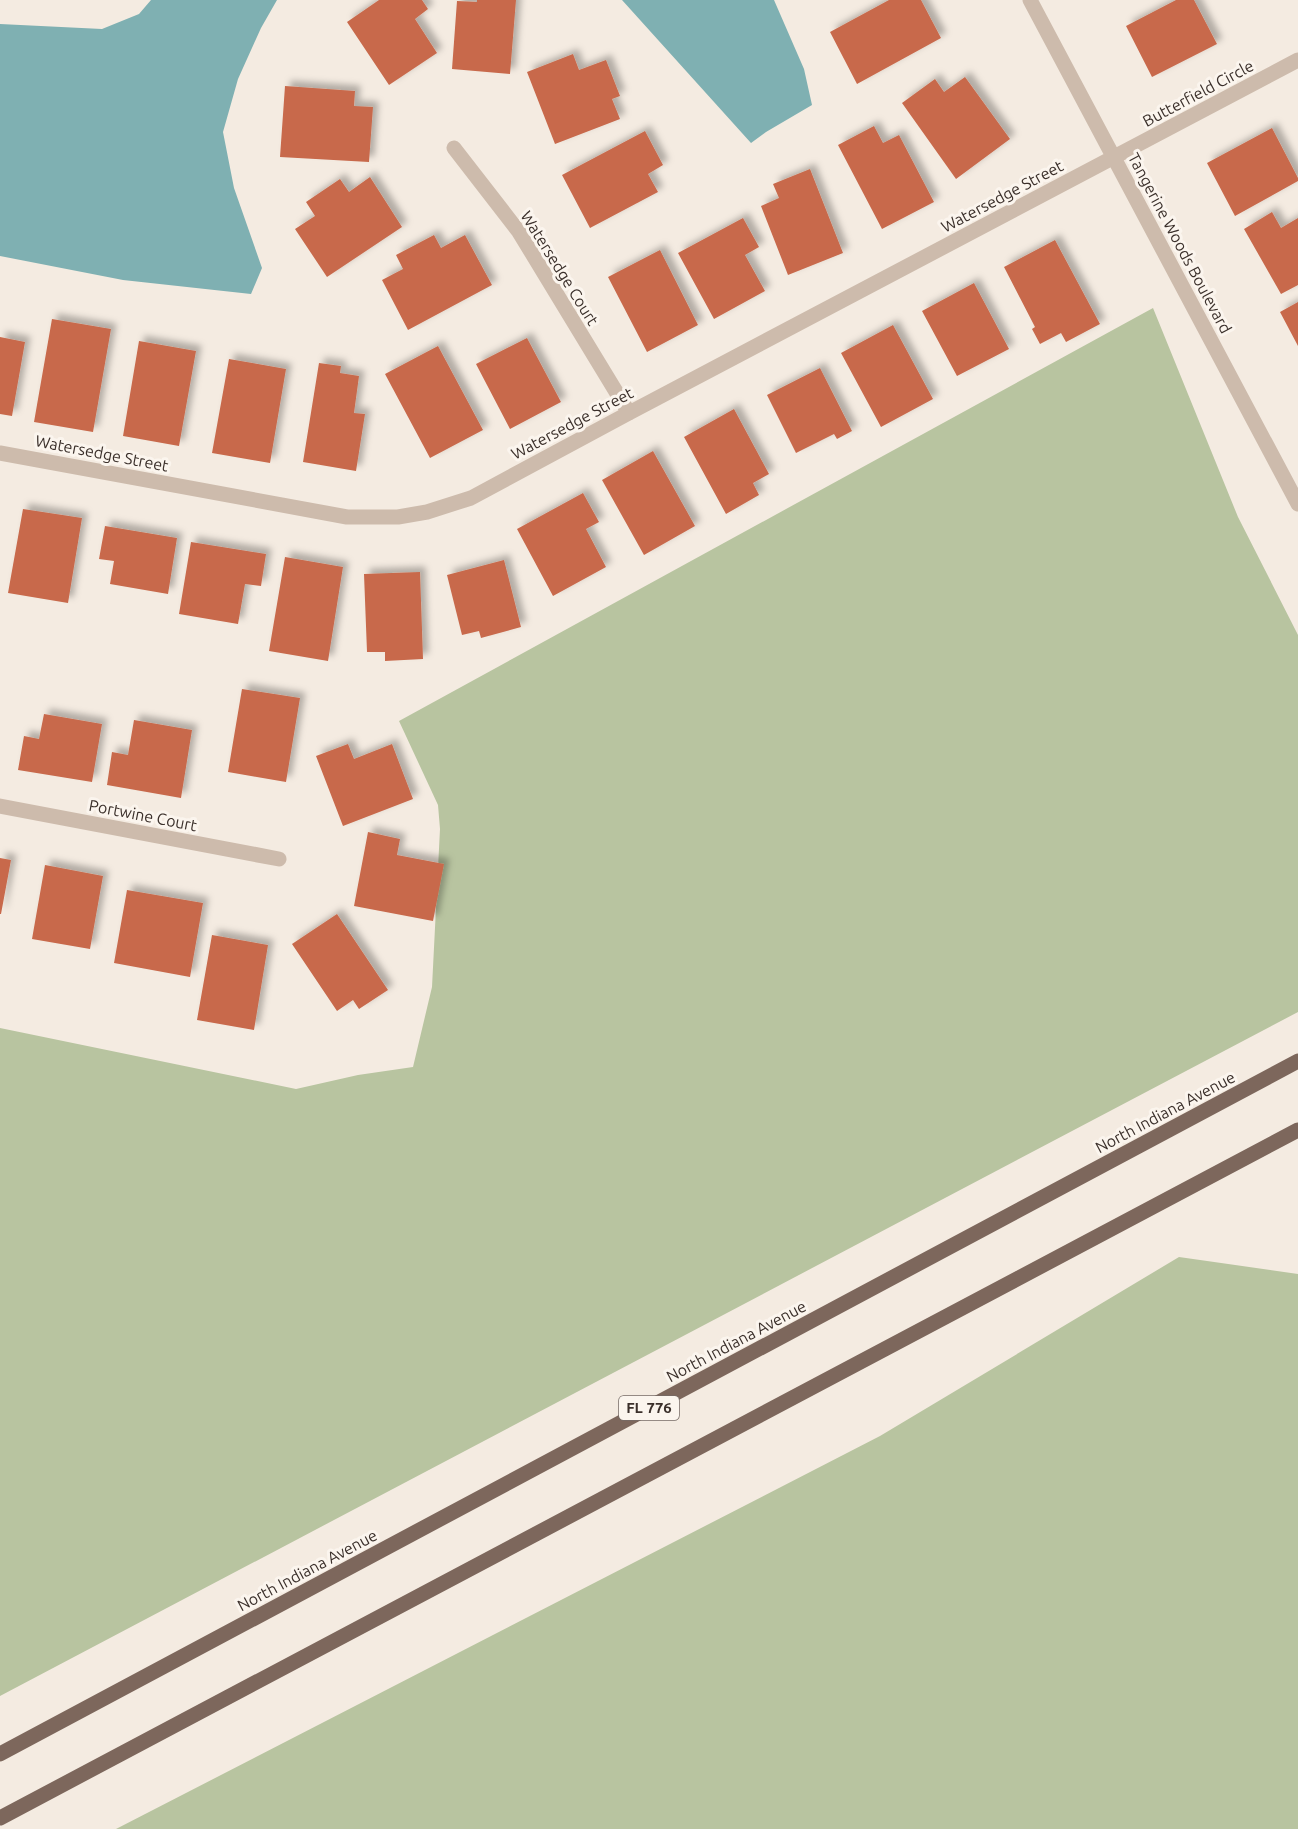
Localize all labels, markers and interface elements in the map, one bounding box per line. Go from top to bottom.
street label: Butterfield Circle [1139,56,1257,130]
street label: Tangerine Woods Boulevard [1125,150,1235,336]
street label: Watersedge Street [938,156,1067,236]
street label: Watersedge Court [518,208,603,329]
street label: Watersedge Street [508,383,637,463]
street label: Watersedge Street [34,431,171,475]
street label: Portwine Court [87,796,199,834]
street label: North Indiana Avenue [1092,1068,1238,1156]
street label: North Indiana Avenue [663,1297,809,1385]
road number: FL 776 [619,1396,679,1420]
street label: North Indiana Avenue [234,1526,380,1614]

